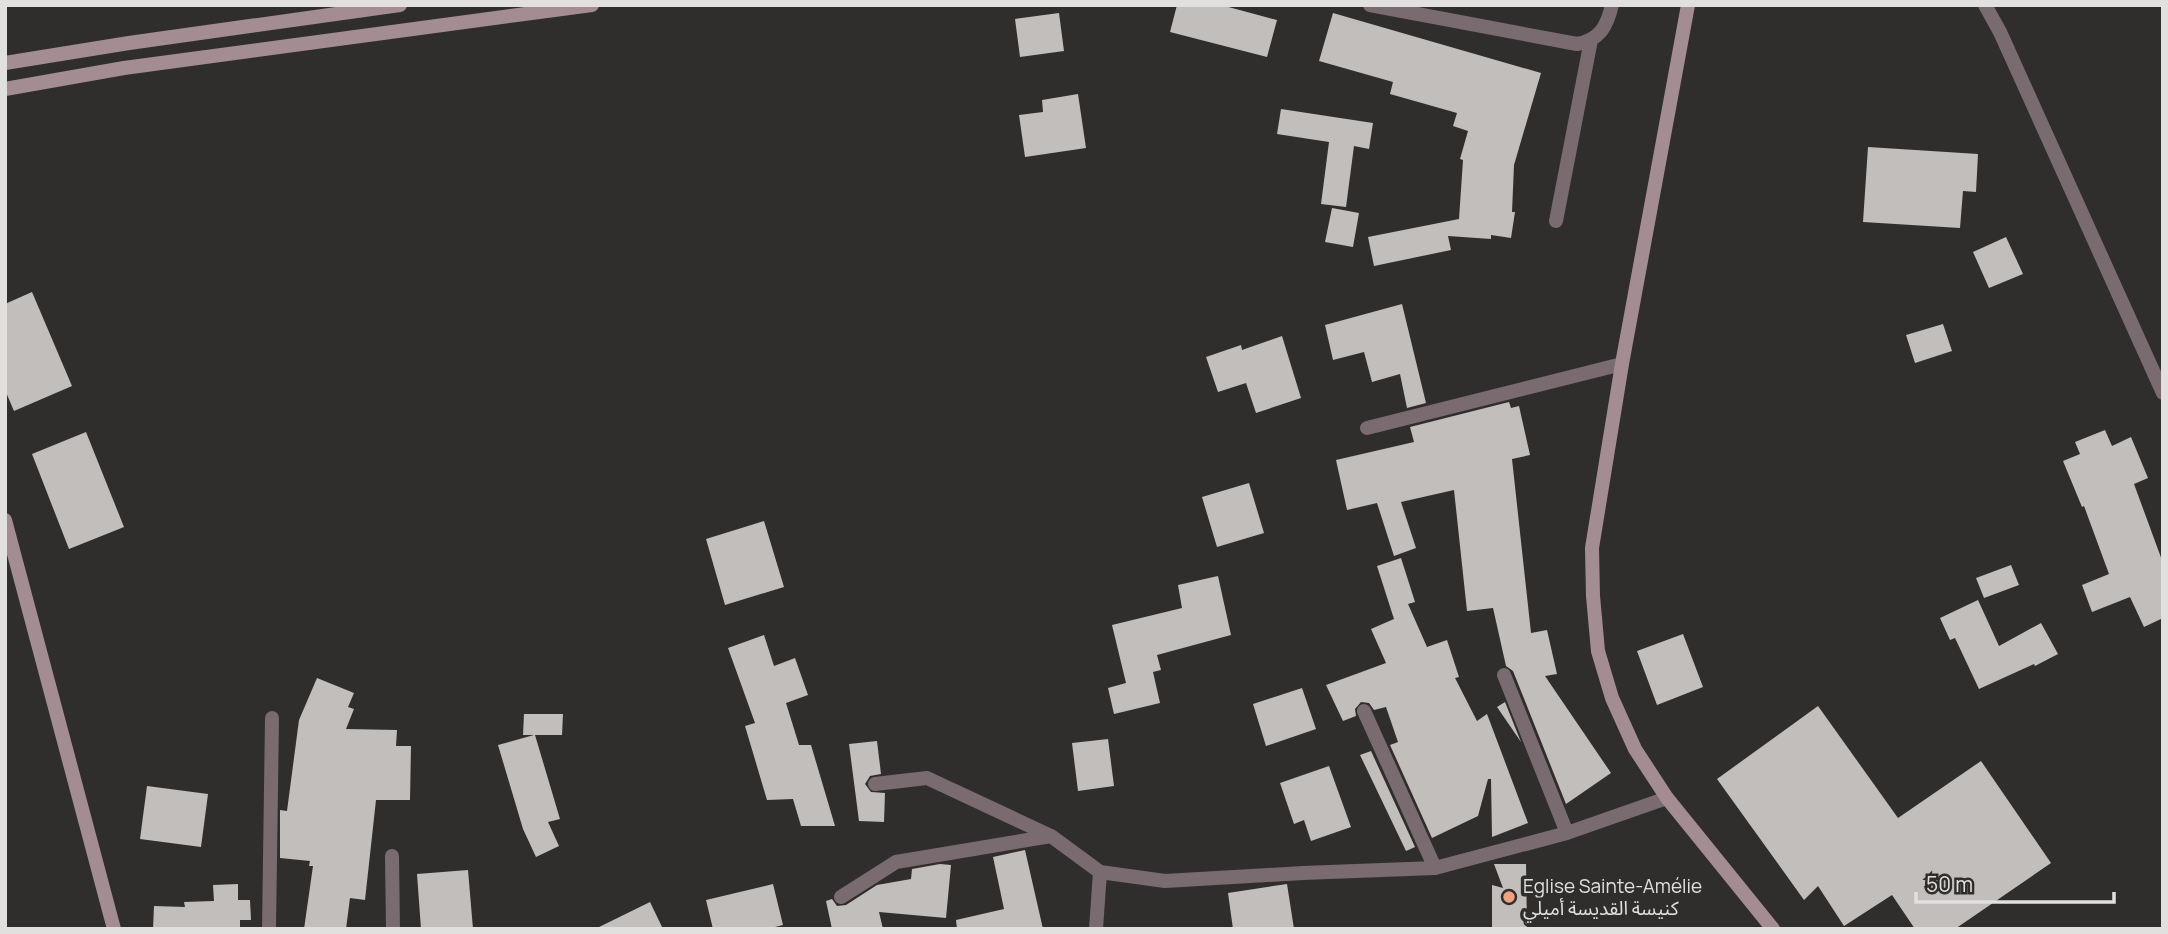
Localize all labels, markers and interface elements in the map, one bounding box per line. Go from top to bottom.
scale bar [1916,860,2114,904]
text: 50 m [1926,870,1973,898]
place label: Eglise Sainte-Amélie كنيسة القديسة أميلي [1523,873,1702,923]
marker: Eglise Sainte-Amélie كنيسة القديسة أميلي [1501,889,1517,905]

